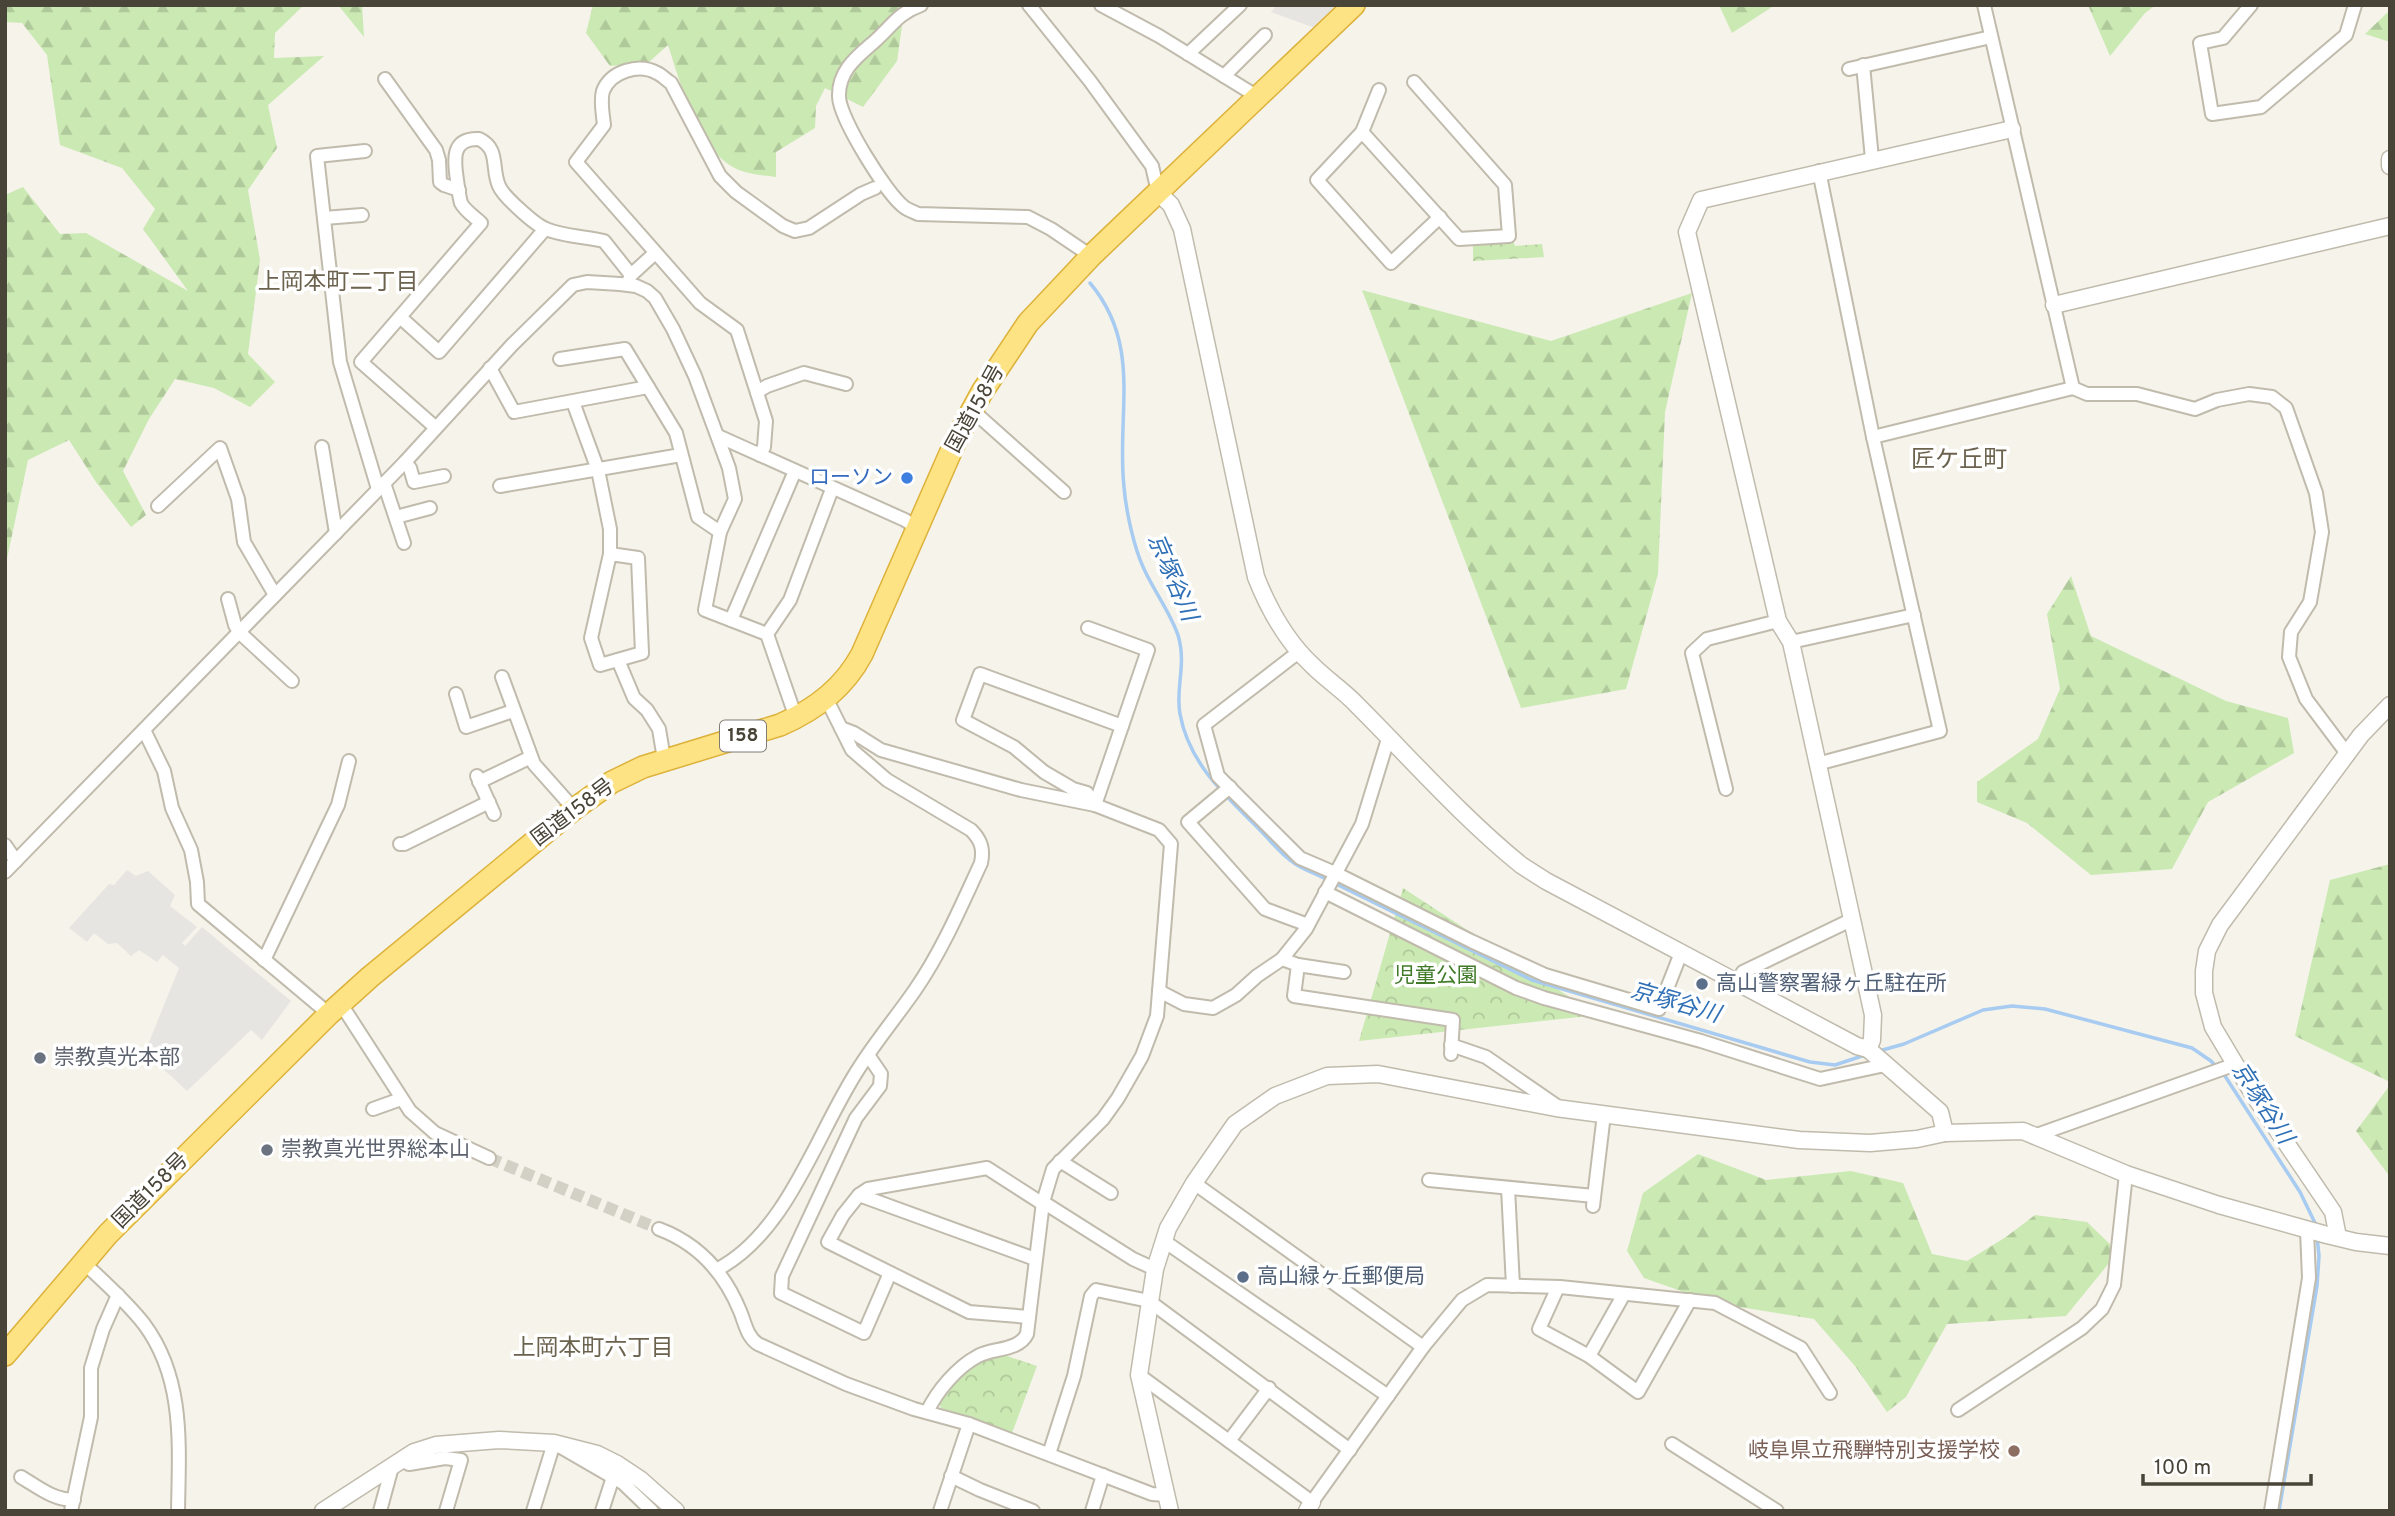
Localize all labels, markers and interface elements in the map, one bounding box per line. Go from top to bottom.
district label: 上岡本町二丁目 [258,269,419,298]
street label: 国道158号 [941,360,1011,458]
district label: 匠ケ丘町 [1911,446,2007,476]
place label: ローソン [809,465,893,492]
marker: ローソン [899,470,915,486]
water label: 京塚谷川 [1140,530,1203,629]
road number: 158 [720,720,766,751]
street label: 国道158号 [526,773,620,853]
park label: 児童公園 [1394,963,1478,990]
place label: 高山警察署緑ヶ丘駐在所 [1716,971,1947,998]
marker: 高山警察署緑ヶ丘駐在所 [1694,976,1710,992]
water label: 京塚谷川 [1627,977,1726,1031]
place label: 崇教真光本部 [54,1045,180,1072]
marker: 崇教真光本部 [32,1050,48,1066]
water label: 京塚谷川 [2224,1058,2300,1153]
place label: 崇教真光世界総本山 [281,1137,470,1164]
marker: 崇教真光世界総本山 [259,1142,275,1158]
street label: 国道158号 [107,1147,195,1235]
place label: 高山緑ヶ丘郵便局 [1257,1264,1425,1291]
marker: 高山緑ヶ丘郵便局 [1235,1269,1251,1285]
district label: 上岡本町六丁目 [513,1335,674,1364]
place label: 岐阜県立飛騨特別支援学校 [1748,1438,2000,1465]
scale bar [2143,1442,2311,1486]
marker: 岐阜県立飛騨特別支援学校 [2006,1443,2022,1459]
text: 100 m [2154,1455,2211,1482]

